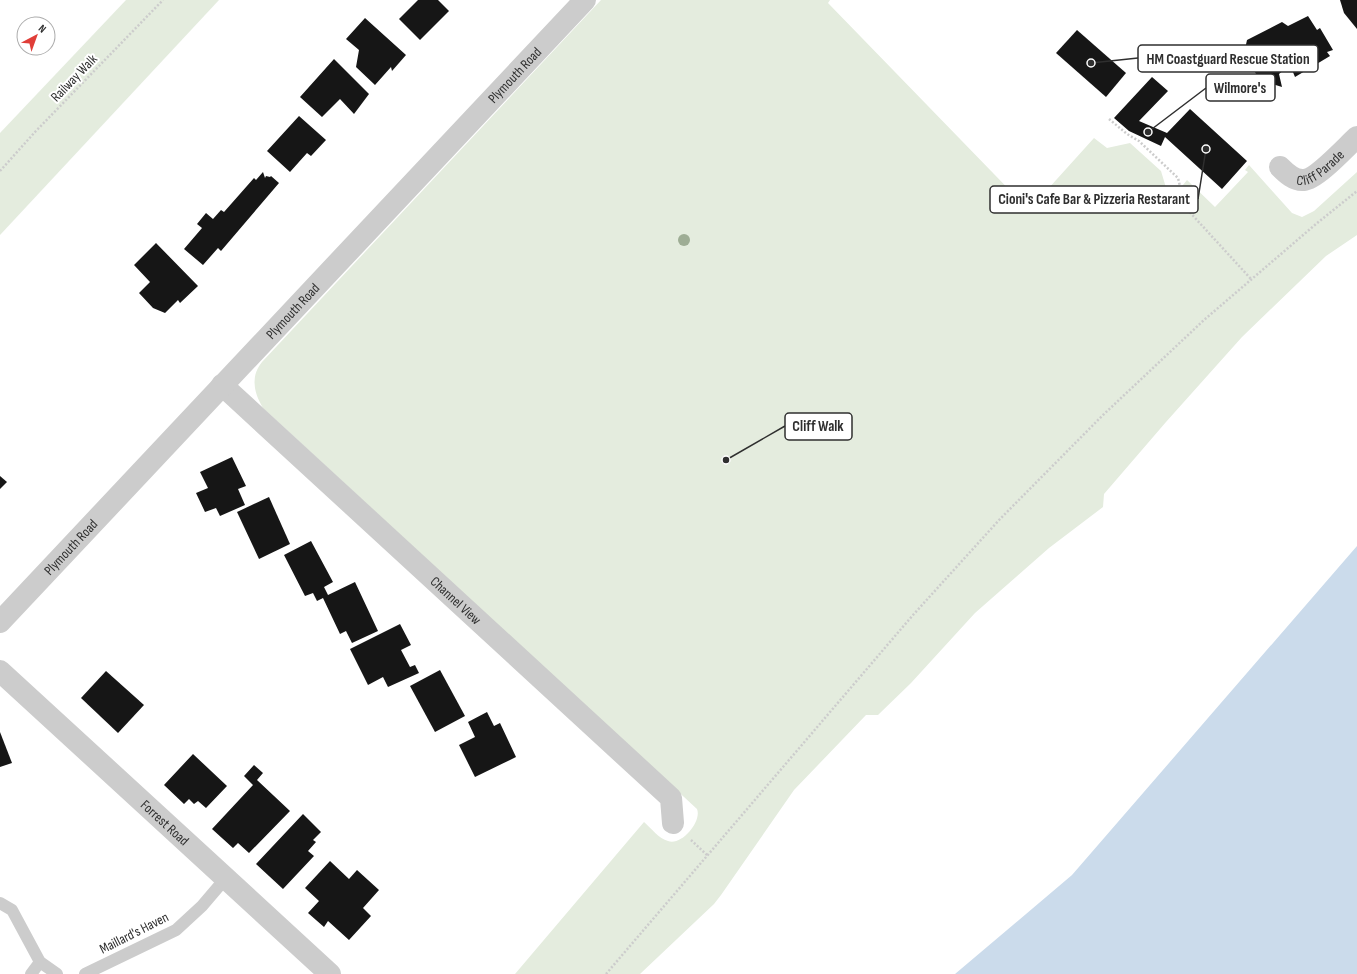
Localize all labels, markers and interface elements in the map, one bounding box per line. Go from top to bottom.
north arrow [16,16,56,56]
text: N [36,22,49,36]
street label: Plymouth Road [484,43,545,106]
callout: HM Coastguard Rescue Station [1138,45,1318,72]
street label: Railway Walk [47,50,101,105]
text: HM Coastguard Rescue Station [1146,50,1310,69]
callout: Wilmore's [1206,74,1275,101]
text: Wilmore's [1214,79,1266,98]
street label: Cliff Parade [1296,146,1347,189]
callout: Cioni's Cafe Bar & Pizzeria Restarant [990,186,1198,213]
text: Cioni's Cafe Bar & Pizzeria Restarant [998,190,1190,209]
street label: Plymouth Road [262,279,323,342]
callout: Cliff Walk [785,413,852,440]
text: Cliff Walk [792,417,844,436]
street label: Plymouth Road [40,515,101,578]
street label: Channel View [427,573,485,628]
street label: Forrest Road [137,796,193,849]
street label: Maillard's Haven [97,908,171,958]

